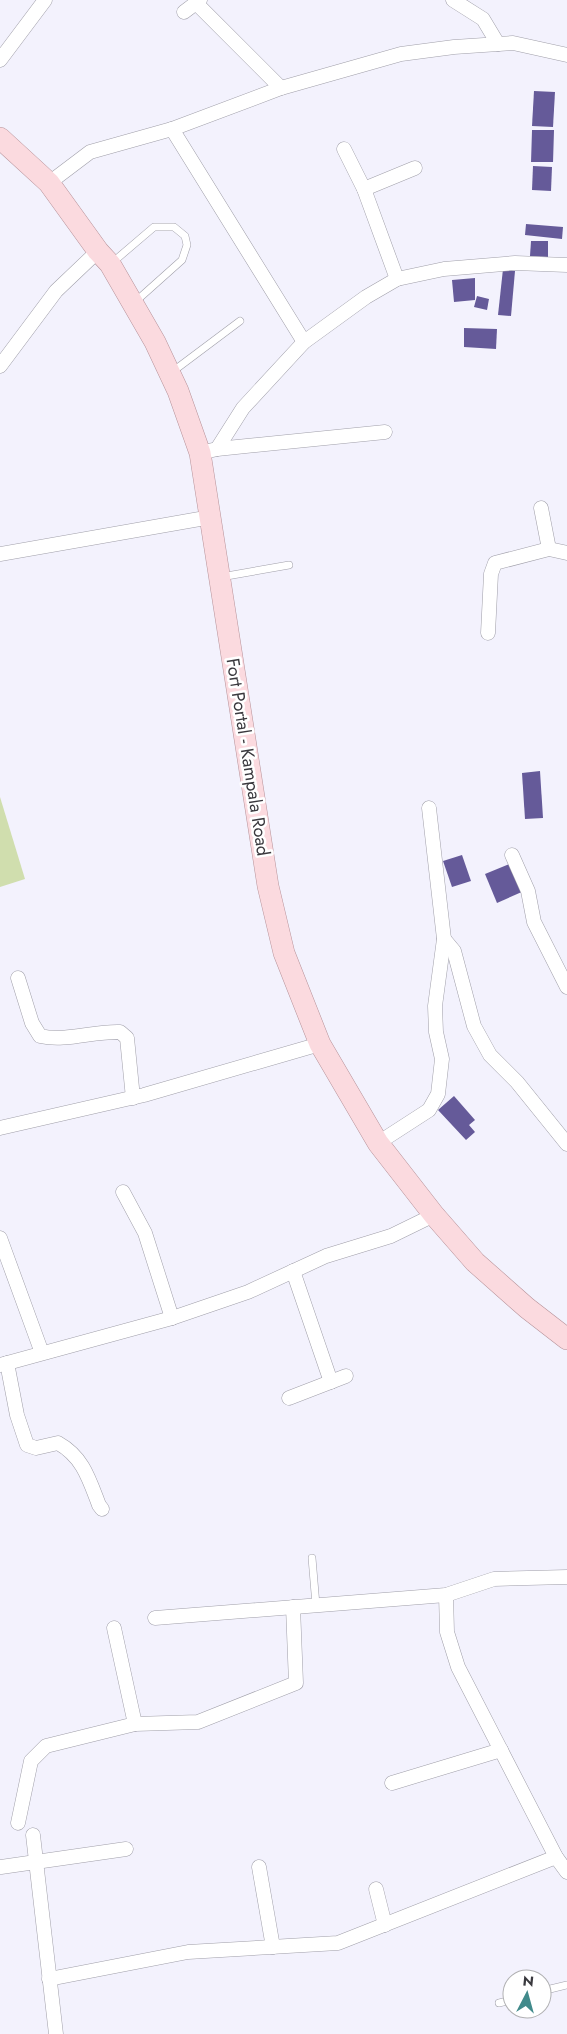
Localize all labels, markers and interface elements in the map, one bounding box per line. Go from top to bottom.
street label: Fort Portal - Kampala Road [220,656,276,858]
north arrow [502,1969,552,2019]
text: N [522,1971,535,1992]

